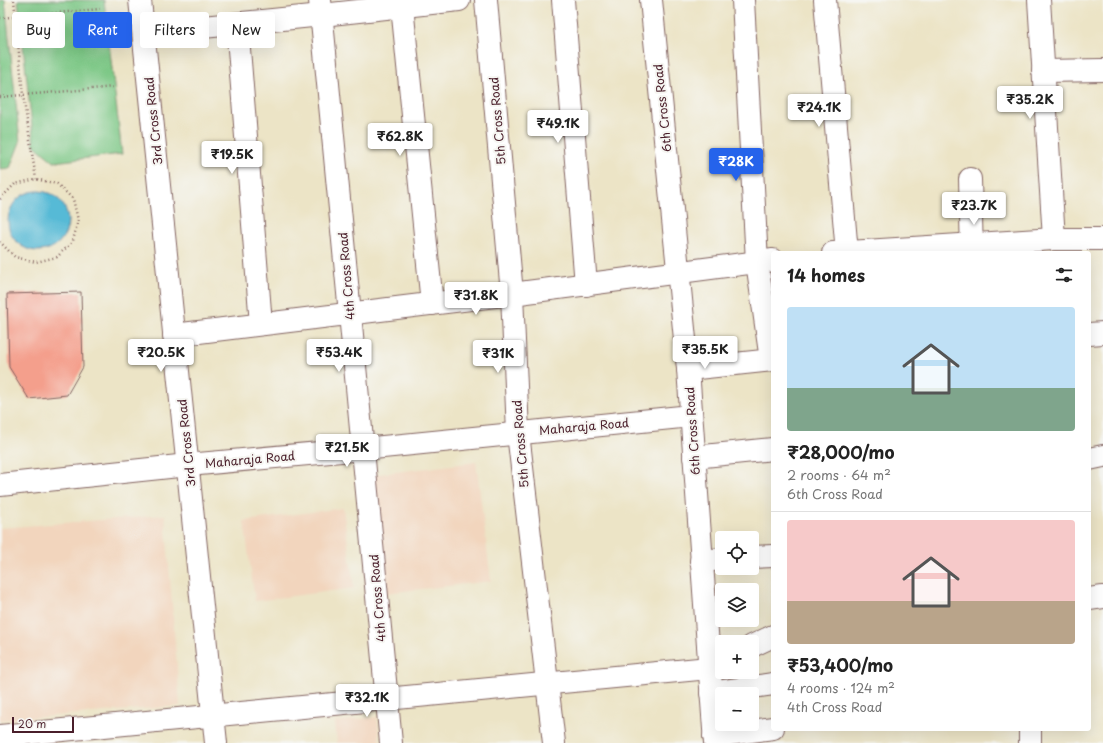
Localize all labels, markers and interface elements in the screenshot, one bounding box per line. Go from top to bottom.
chip: Buy [12,12,65,48]
chip: Rent [73,12,132,48]
chip: Filters [140,12,209,48]
chip: New [217,12,275,48]
street label: 6th Cross Road [648,63,676,153]
street label: 3rd Cross Road [139,76,167,166]
street label: 5th Cross Road [484,76,510,166]
pin: ₹35.2K [997,86,1063,120]
text: ₹35.2K [1006,89,1054,108]
pin: ₹24.1K [786,94,852,128]
text: ₹24.1K [797,97,841,116]
pin: ₹49.1K [525,110,591,144]
text: ₹49.1K [536,113,580,132]
pin: ₹62.8K [367,123,433,157]
text: ₹62.8K [377,126,423,145]
pin: ₹19.5K [199,141,265,175]
text: ₹19.5K [210,144,254,163]
pin: ₹28K [712,148,760,182]
text: ₹28K [718,151,754,170]
pin: ₹23.7K [941,192,1007,226]
text: ₹23.7K [951,195,997,214]
street label: 4th Cross Road [333,231,359,321]
text: 14 homes [787,262,865,288]
icon: filters [1053,264,1075,286]
pin: ₹31.8K [443,282,509,316]
text: ₹31.8K [454,285,498,304]
icon: home [895,333,967,405]
pin: ₹35.5K [672,336,738,370]
pin: ₹20.5K [128,339,194,373]
pin: ₹53.4K [306,339,372,373]
text: ₹35.5K [682,339,728,358]
pin: ₹31K [474,340,522,374]
text: ₹20.5K [137,342,185,361]
text: ₹53.4K [316,342,362,361]
text: ₹31K [482,343,514,362]
street label: 6th Cross Road [680,386,704,476]
street label: 3rd Cross Road [172,398,200,488]
street label: 5th Cross Road [507,399,533,489]
street label: Maharaja Road [538,413,630,439]
pin: ₹21.5K [314,434,380,468]
text: ₹21.5K [325,437,369,456]
text: ₹28,000/mo [787,439,895,465]
street label: Maharaja Road [204,446,296,472]
text: 2 rooms · 64 m² [787,465,891,484]
text: 6th Cross Road [787,484,883,503]
map controls [715,531,759,731]
button: locate [715,531,759,575]
icon: home [895,546,967,618]
street label: 4th Cross Road [364,553,390,643]
button: layers [715,583,759,627]
button: + [715,635,759,679]
text: ₹53,400/mo [787,652,893,678]
text: 4 rooms · 124 m² [787,678,895,697]
pin: ₹32.1K [334,684,400,718]
text: ₹32.1K [345,687,389,706]
button: − [715,687,759,731]
text: 4th Cross Road [787,697,882,716]
scale bar [12,715,74,734]
text: 20 m [18,715,46,732]

